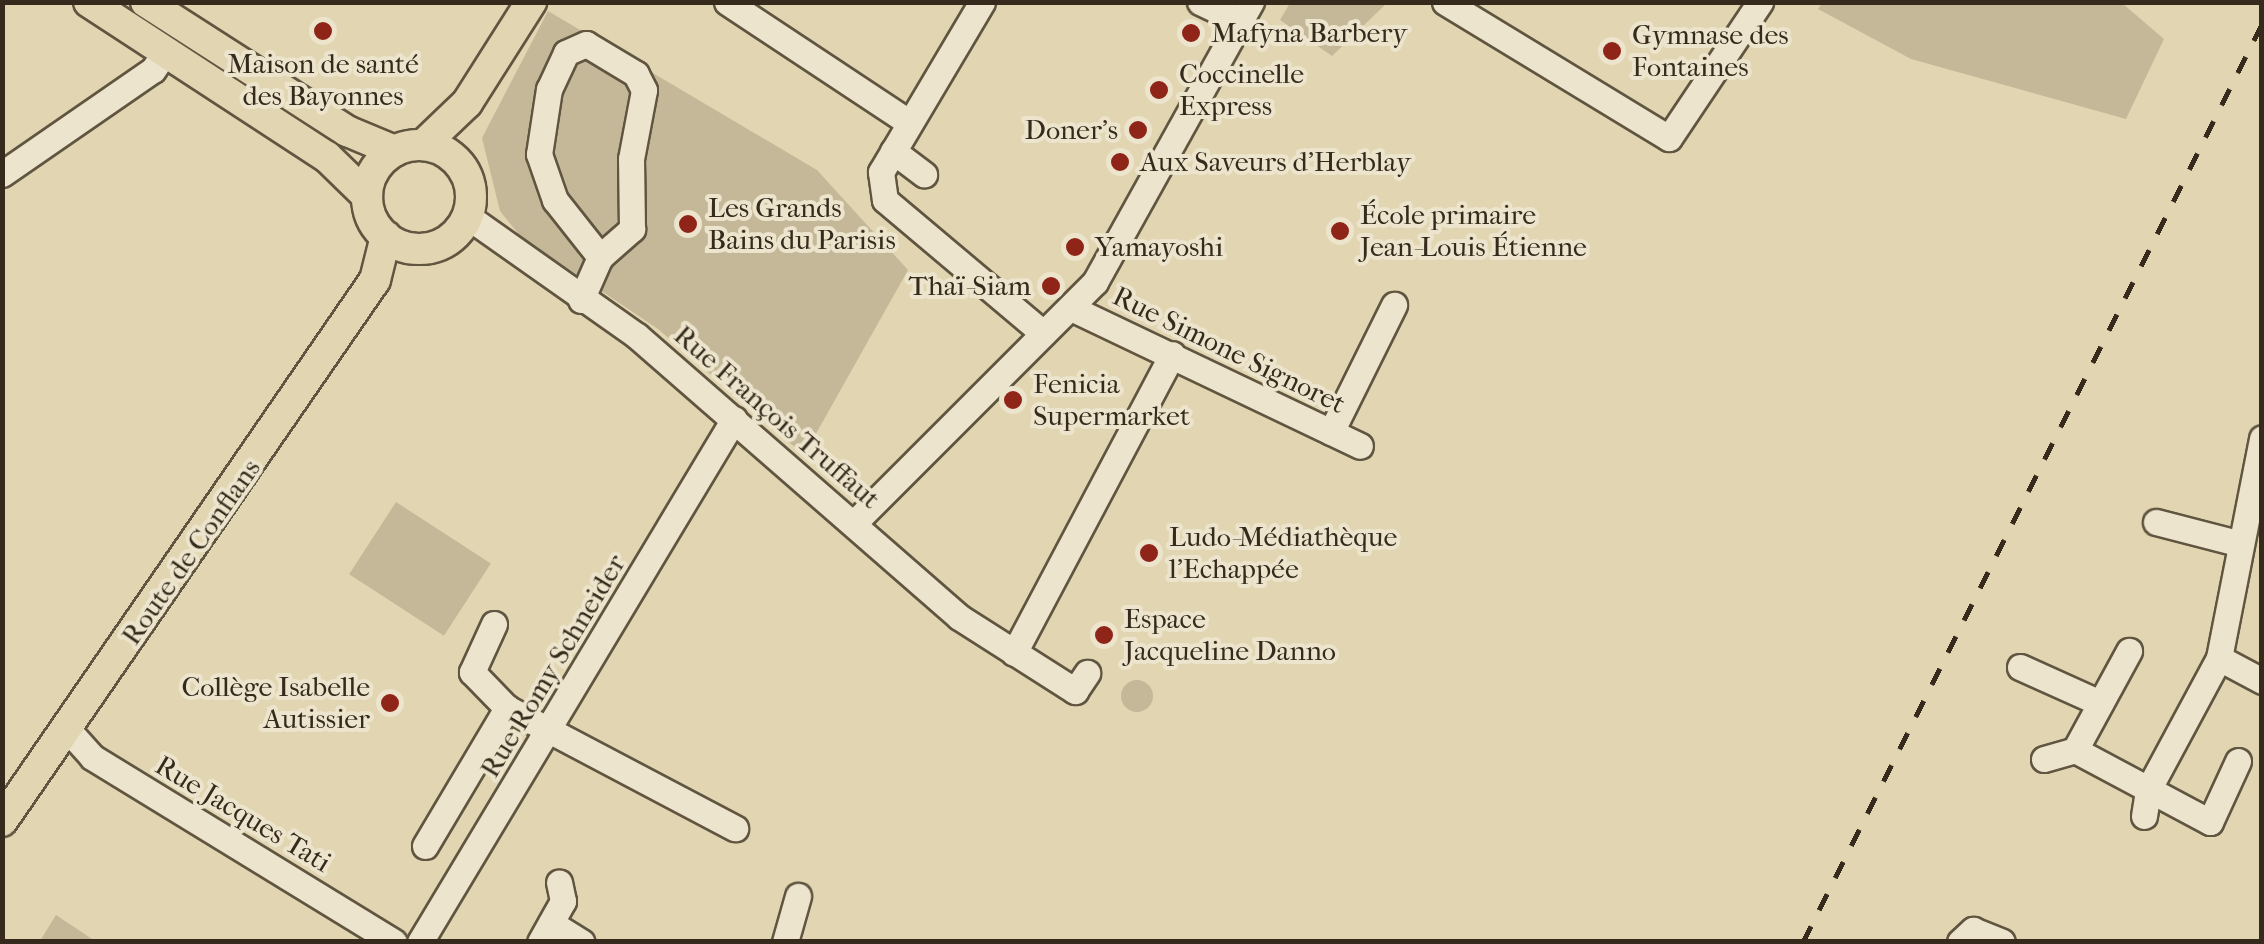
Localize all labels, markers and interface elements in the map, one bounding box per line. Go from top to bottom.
place label: Mafyna Barbery [1211,16,1407,50]
place label: Gymnase des Fontaines [1632,18,1789,84]
marker: Maison de santé des Bayonnes [312,20,334,42]
marker: Mafyna Barbery [1180,22,1202,44]
marker: Gymnase des Fontaines [1601,40,1623,62]
place label: Maison de santé des Bayonnes [227,47,419,113]
place label: Coccinelle Express [1179,57,1304,123]
marker: Coccinelle Express [1148,79,1170,101]
place label: Doner's [1025,113,1118,147]
marker: Doner's [1127,119,1149,141]
place label: Aux Saveurs d'Herblay [1140,145,1411,179]
marker: Aux Saveurs d'Herblay [1109,151,1131,173]
place label: Les Grands Bains du Parisis [708,191,896,257]
place label: École primaire Jean-Louis Étienne [1360,198,1587,264]
marker: Les Grands Bains du Parisis [677,213,699,235]
marker: École primaire Jean-Louis Étienne [1329,220,1351,242]
place label: Yamayoshi [1095,230,1223,264]
marker: Yamayoshi [1064,236,1086,258]
place label: Thaï-Siam [908,269,1031,303]
marker: Thaï-Siam [1040,275,1062,297]
street label: Rue Simone Signoret [1107,279,1351,421]
street label: Rue François Truffaut [667,318,887,516]
place label: Fenicia Supermarket [1033,367,1190,433]
marker: Fenicia Supermarket [1002,389,1024,411]
street label: Route de Conflans [114,453,268,651]
place label: Ludo-Médiathèque l'Echappée [1169,520,1397,586]
marker: Ludo-Médiathèque l'Echappée [1138,542,1160,564]
street label: Rue Romy Schneider [473,548,633,784]
place label: Espace Jacqueline Danno [1124,602,1336,668]
marker: Espace Jacqueline Danno [1093,624,1115,646]
place label: Collège Isabelle Autissier [182,670,370,736]
marker: Collège Isabelle Autissier [379,692,401,714]
street label: Rue Jacques Tati [149,748,337,880]

